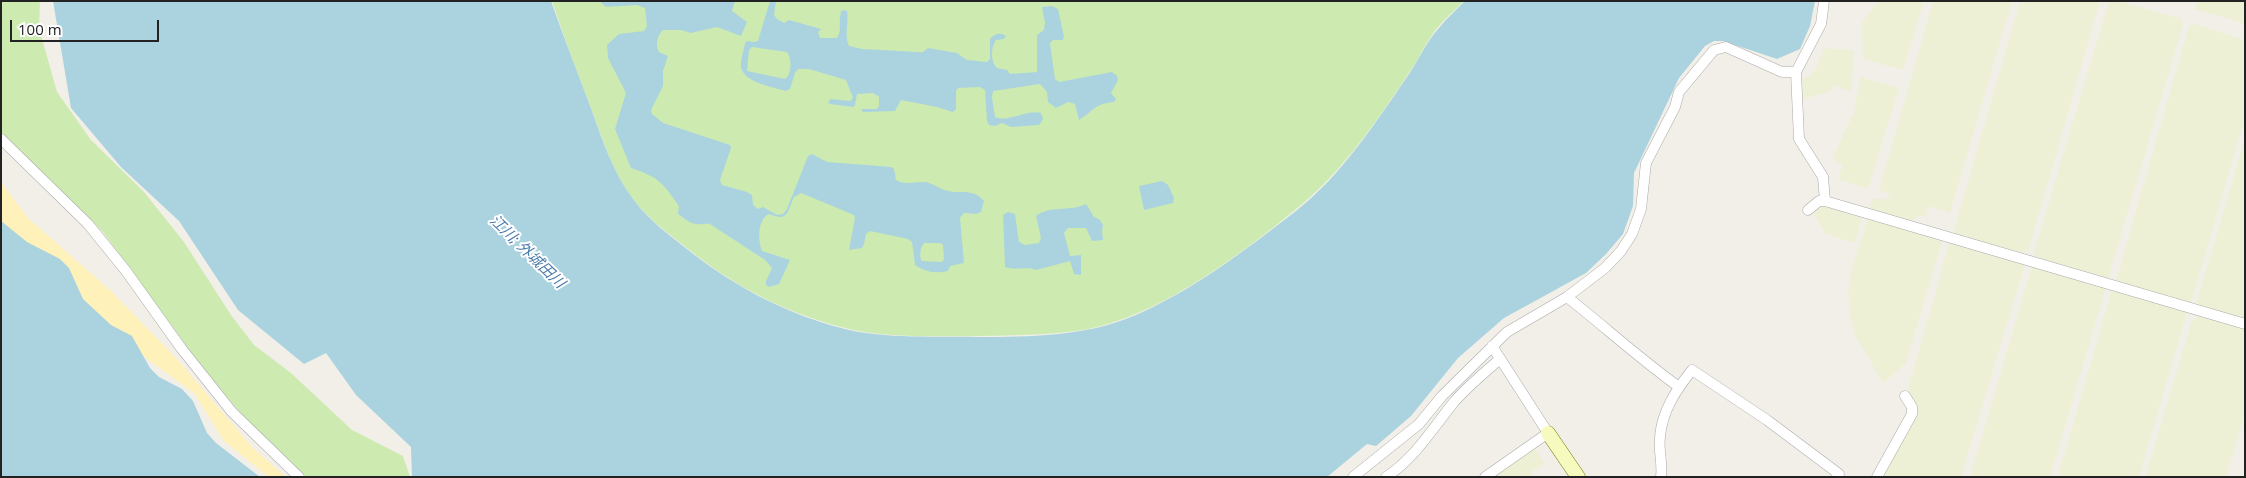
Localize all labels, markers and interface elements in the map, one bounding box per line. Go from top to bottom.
scale bar [12,10,161,42]
text: 100 m [18,19,62,39]
water label: 江川; 外城田川 [486,212,568,292]

